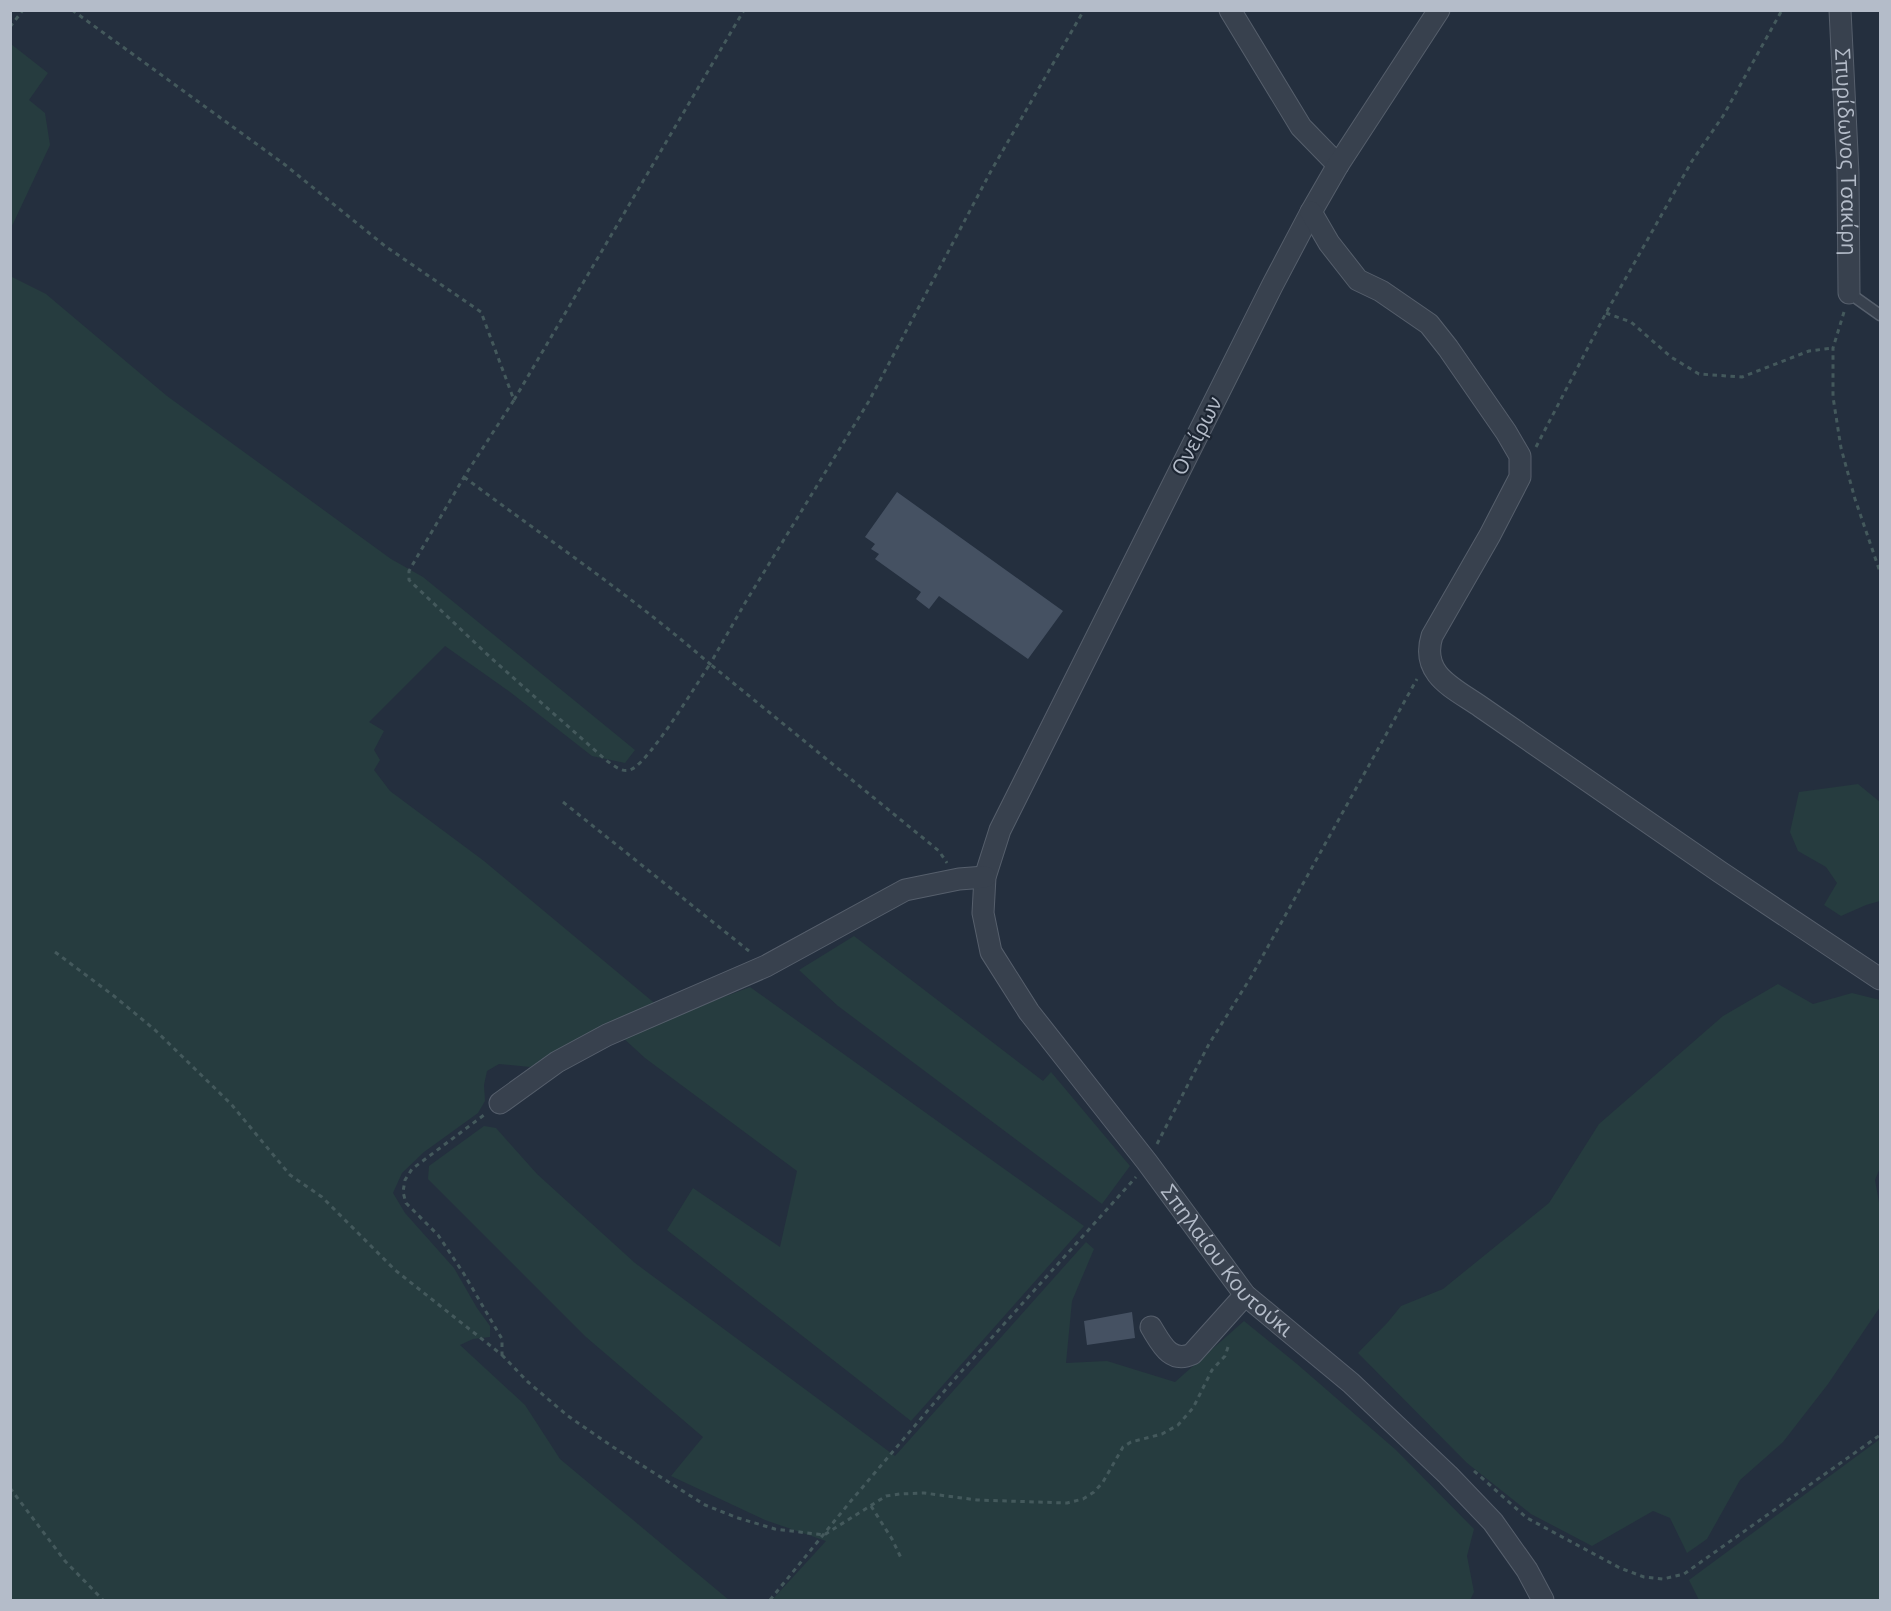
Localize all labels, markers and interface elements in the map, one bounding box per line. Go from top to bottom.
street label: Σπυρίδωνος Τσακίρη [1829,47,1864,256]
street label: Ονείρων [1164,391,1228,480]
street label: Σπηλαίου Κουτούκι [1155,1179,1300,1343]

